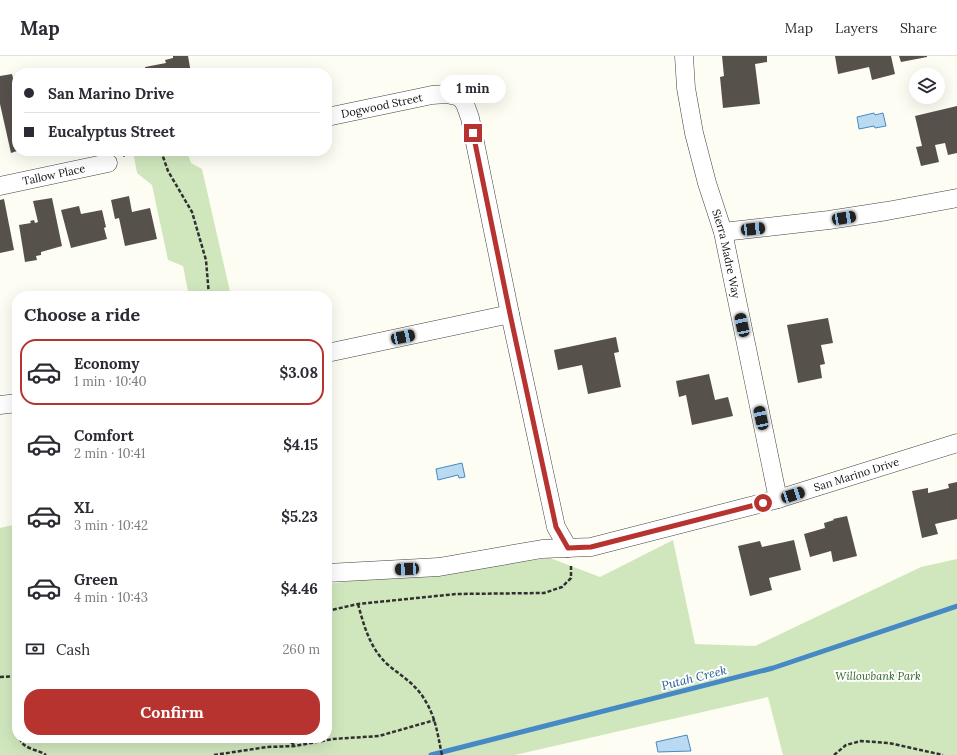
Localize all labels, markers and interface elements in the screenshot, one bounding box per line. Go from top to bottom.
text: Map [20,16,60,40]
text: Map [785,19,813,37]
text: Layers [835,19,878,37]
text: Share [900,19,937,37]
map controls [909,68,945,104]
button: layers [909,68,945,104]
callout: 1 min [440,75,506,103]
text: 1 min [456,80,490,97]
text: San Marino Drive [48,84,174,103]
street label: Dogwood Street [340,90,425,121]
text: Eucalyptus Street [48,122,175,141]
route end [464,124,482,142]
street label: Tallow Place [21,161,86,188]
street label: Sierra Madre Way [709,207,744,300]
car [831,210,857,226]
car [740,222,766,236]
text: Choose a ride [24,303,140,326]
car [734,312,750,338]
car [390,329,416,345]
icon: car [26,354,62,390]
text: Economy [74,354,139,373]
text: $3.08 [279,363,318,382]
text: 1 min · 10:40 [74,373,147,390]
car [753,405,769,431]
icon: car [26,426,62,462]
text: Comfort [74,426,134,445]
text: $4.15 [283,435,318,454]
text: 2 min · 10:41 [74,445,146,462]
street label: San Marino Drive [812,455,901,494]
car [780,486,806,504]
route start [754,494,772,512]
icon: car [26,498,62,534]
text: XL [74,498,94,517]
text: $5.23 [281,507,318,526]
text: 3 min · 10:42 [74,517,148,534]
car [395,562,419,576]
icon: car [26,570,62,606]
text: Green [74,570,118,589]
text: $4.46 [281,579,318,598]
text: 4 min · 10:43 [74,589,148,606]
icon: cash [24,638,46,660]
text: Cash [56,640,90,659]
text: 260 m [282,641,320,658]
water label: Putah Creek [660,662,728,693]
park label: Willowbank Park [835,669,921,683]
button: Confirm [24,689,320,735]

